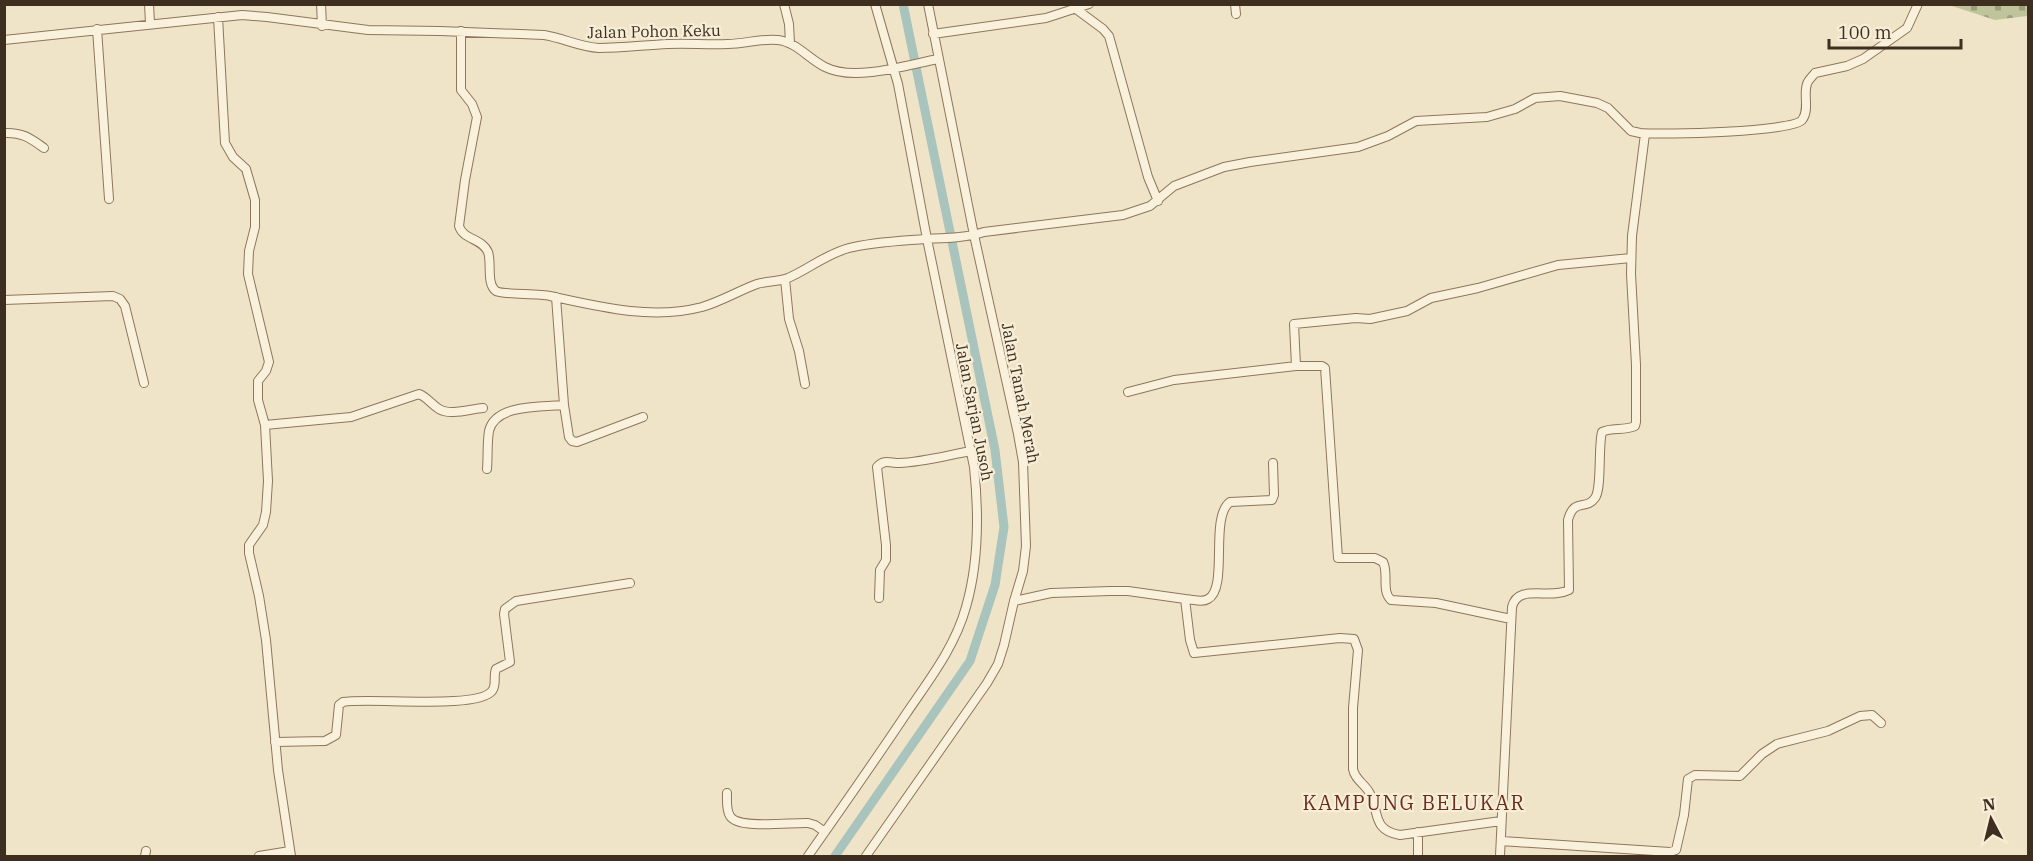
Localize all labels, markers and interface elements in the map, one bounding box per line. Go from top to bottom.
scale bar [1829,12,1961,50]
street label: Jalan Pohon Keku [587,20,721,42]
text: 100 m [1838,21,1892,44]
street label: Jalan Tanah Merah [998,321,1044,465]
street label: Jalan Sarjan Jusoh [952,341,998,483]
district label: KAMPUNG BELUKAR [1303,789,1525,816]
north arrow [1961,789,2021,849]
text: N [1982,793,1997,815]

